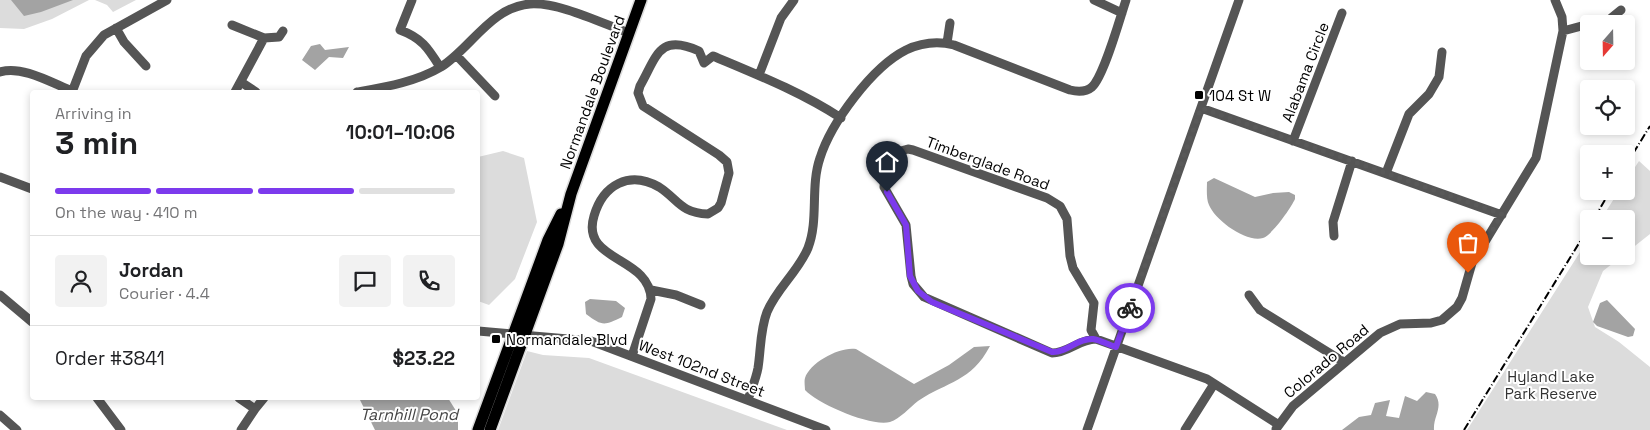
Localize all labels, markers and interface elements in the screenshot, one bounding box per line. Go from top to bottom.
street label: Normandale Boulevard [555,12,629,172]
north arrow [1580,15,1635,70]
map controls [1580,15,1635,265]
street label: Alabama Circle [1277,19,1333,125]
button: locate [1580,80,1635,135]
place label: 104 St W [1209,86,1271,105]
marker: 104 St W [1193,89,1205,101]
text: Arriving in [55,103,132,124]
text: 10:01–10:06 [346,120,455,145]
text: 3 min [55,123,138,163]
street label: Timberglade Road [924,132,1052,194]
pin [866,141,908,192]
button: + [1580,145,1635,200]
icon: home [873,148,901,176]
text: On the way · 410 m [55,202,198,223]
button: − [1580,210,1635,265]
pin [1447,222,1489,273]
icon: bag [1454,229,1482,257]
button: person [55,255,107,307]
button: chat [339,255,391,307]
button: phone [403,255,455,307]
text: Jordan [119,258,184,283]
text: Courier · 4.4 [119,283,210,304]
courier [1105,283,1155,333]
icon: bike [1116,294,1144,322]
street label: Colorado Road [1280,320,1372,402]
place label: Normandale Blvd [506,330,627,349]
marker: Normandale Blvd [490,333,502,345]
street label: West 102nd Street [636,335,768,401]
text: Order #3841 [55,346,165,371]
text: $23.22 [392,346,455,371]
park label: Hyland Lake Park Reserve [1505,367,1597,403]
water label: Tarnhill Pond [360,404,460,425]

